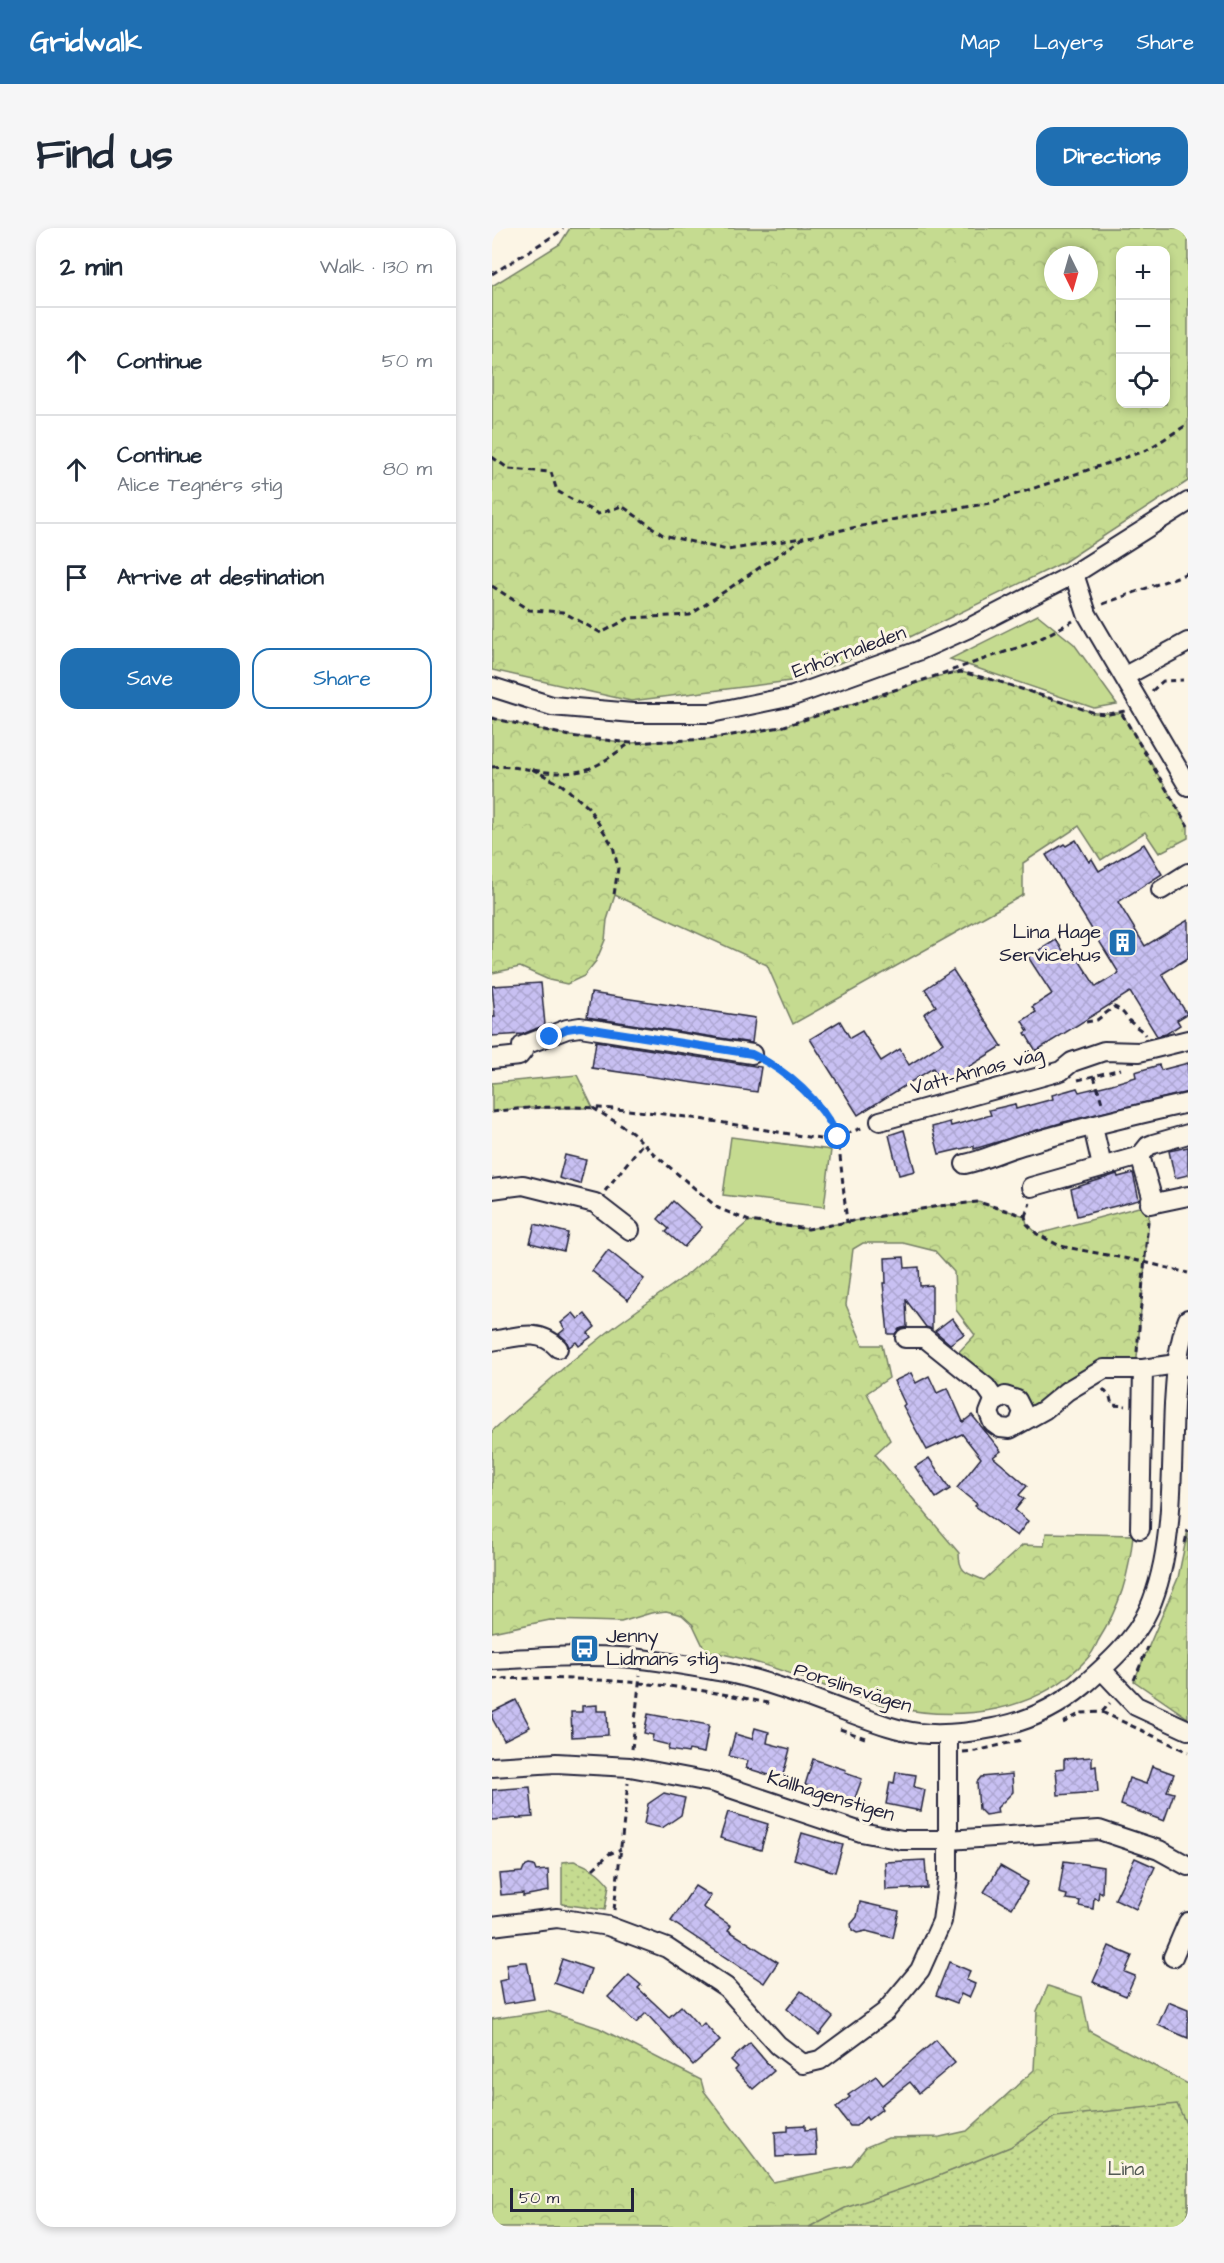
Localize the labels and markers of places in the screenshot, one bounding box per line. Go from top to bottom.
place label: Lina Hage Servicehus [999,918,1101,969]
building icon: Lina Hage Servicehus [1106,927,1138,959]
place label: Jenny Lidmans stig [606,1622,718,1674]
bus stop icon: Jenny Lidmans stig [569,1632,601,1664]

